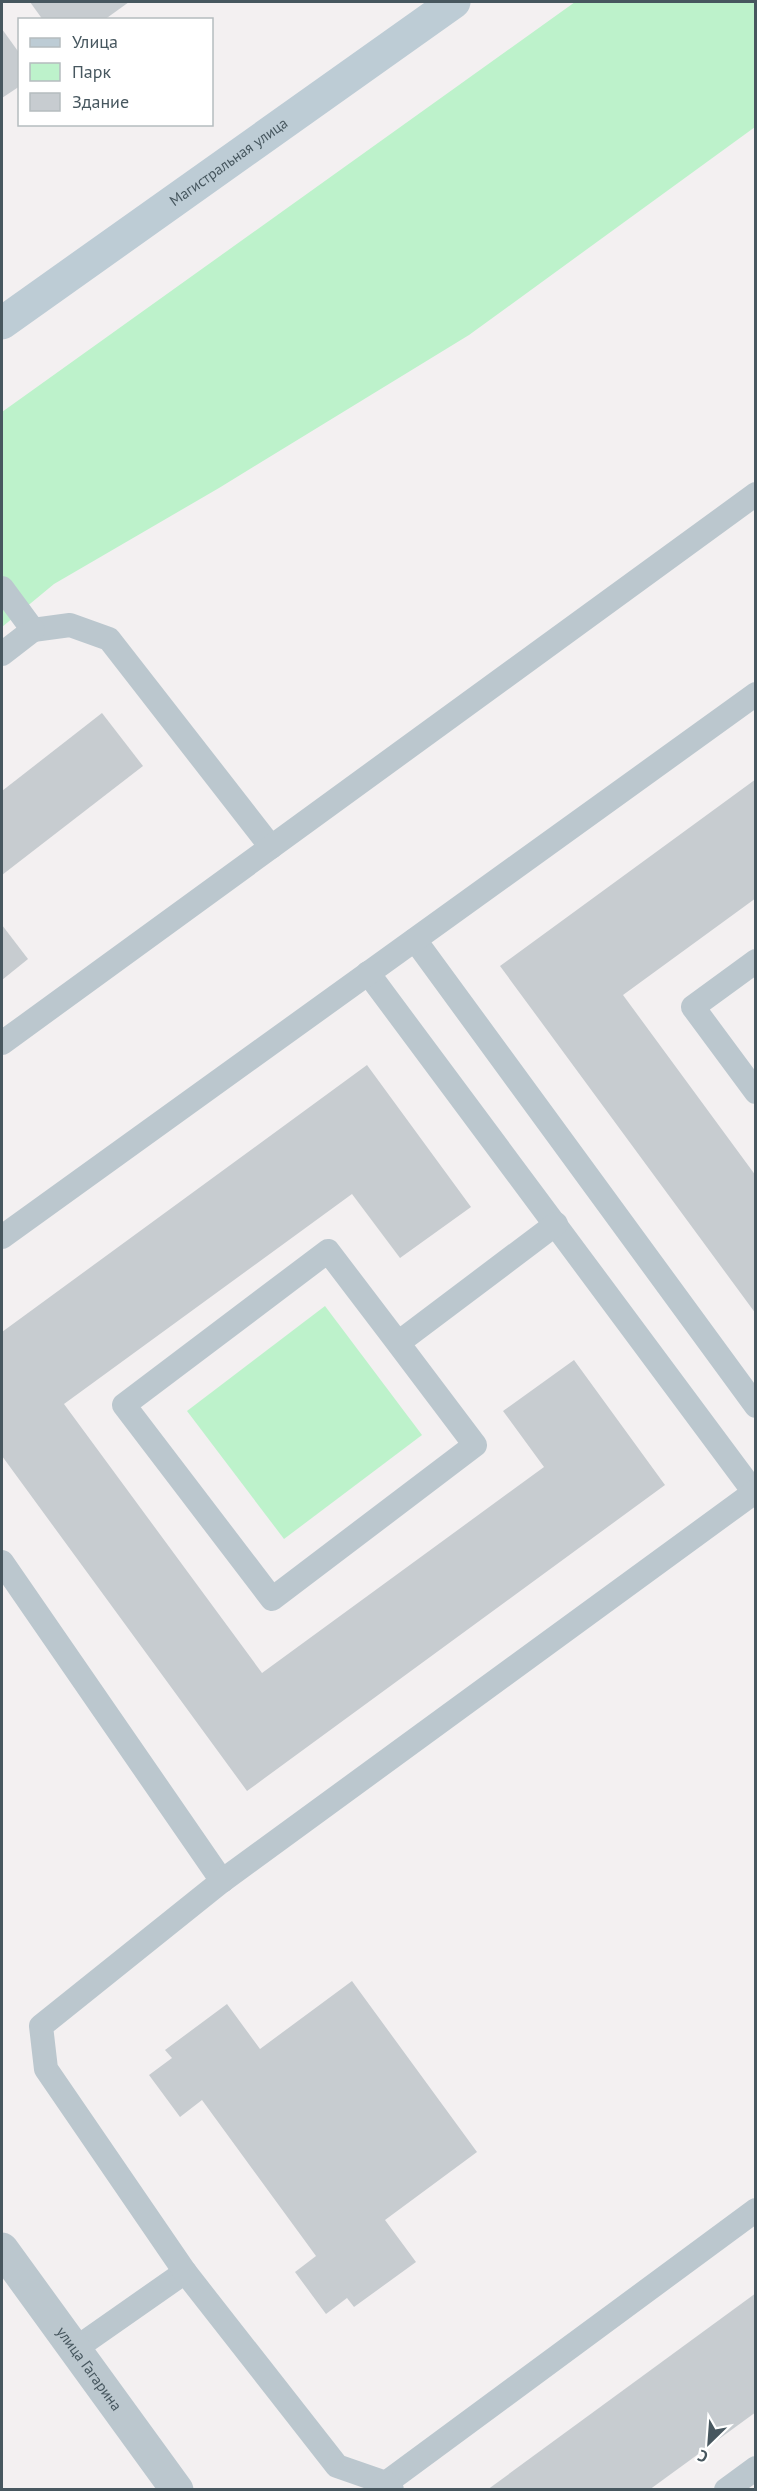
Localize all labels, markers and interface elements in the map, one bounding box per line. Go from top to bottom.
legend [18,18,213,126]
text: Улица [72,30,118,53]
text: Парк [72,60,112,83]
text: Здание [72,90,129,113]
street label: Магистральная улица [166,113,291,210]
street label: улица Гагарина [52,2323,126,2414]
north arrow [679,2413,739,2473]
text: С [694,2446,711,2468]

